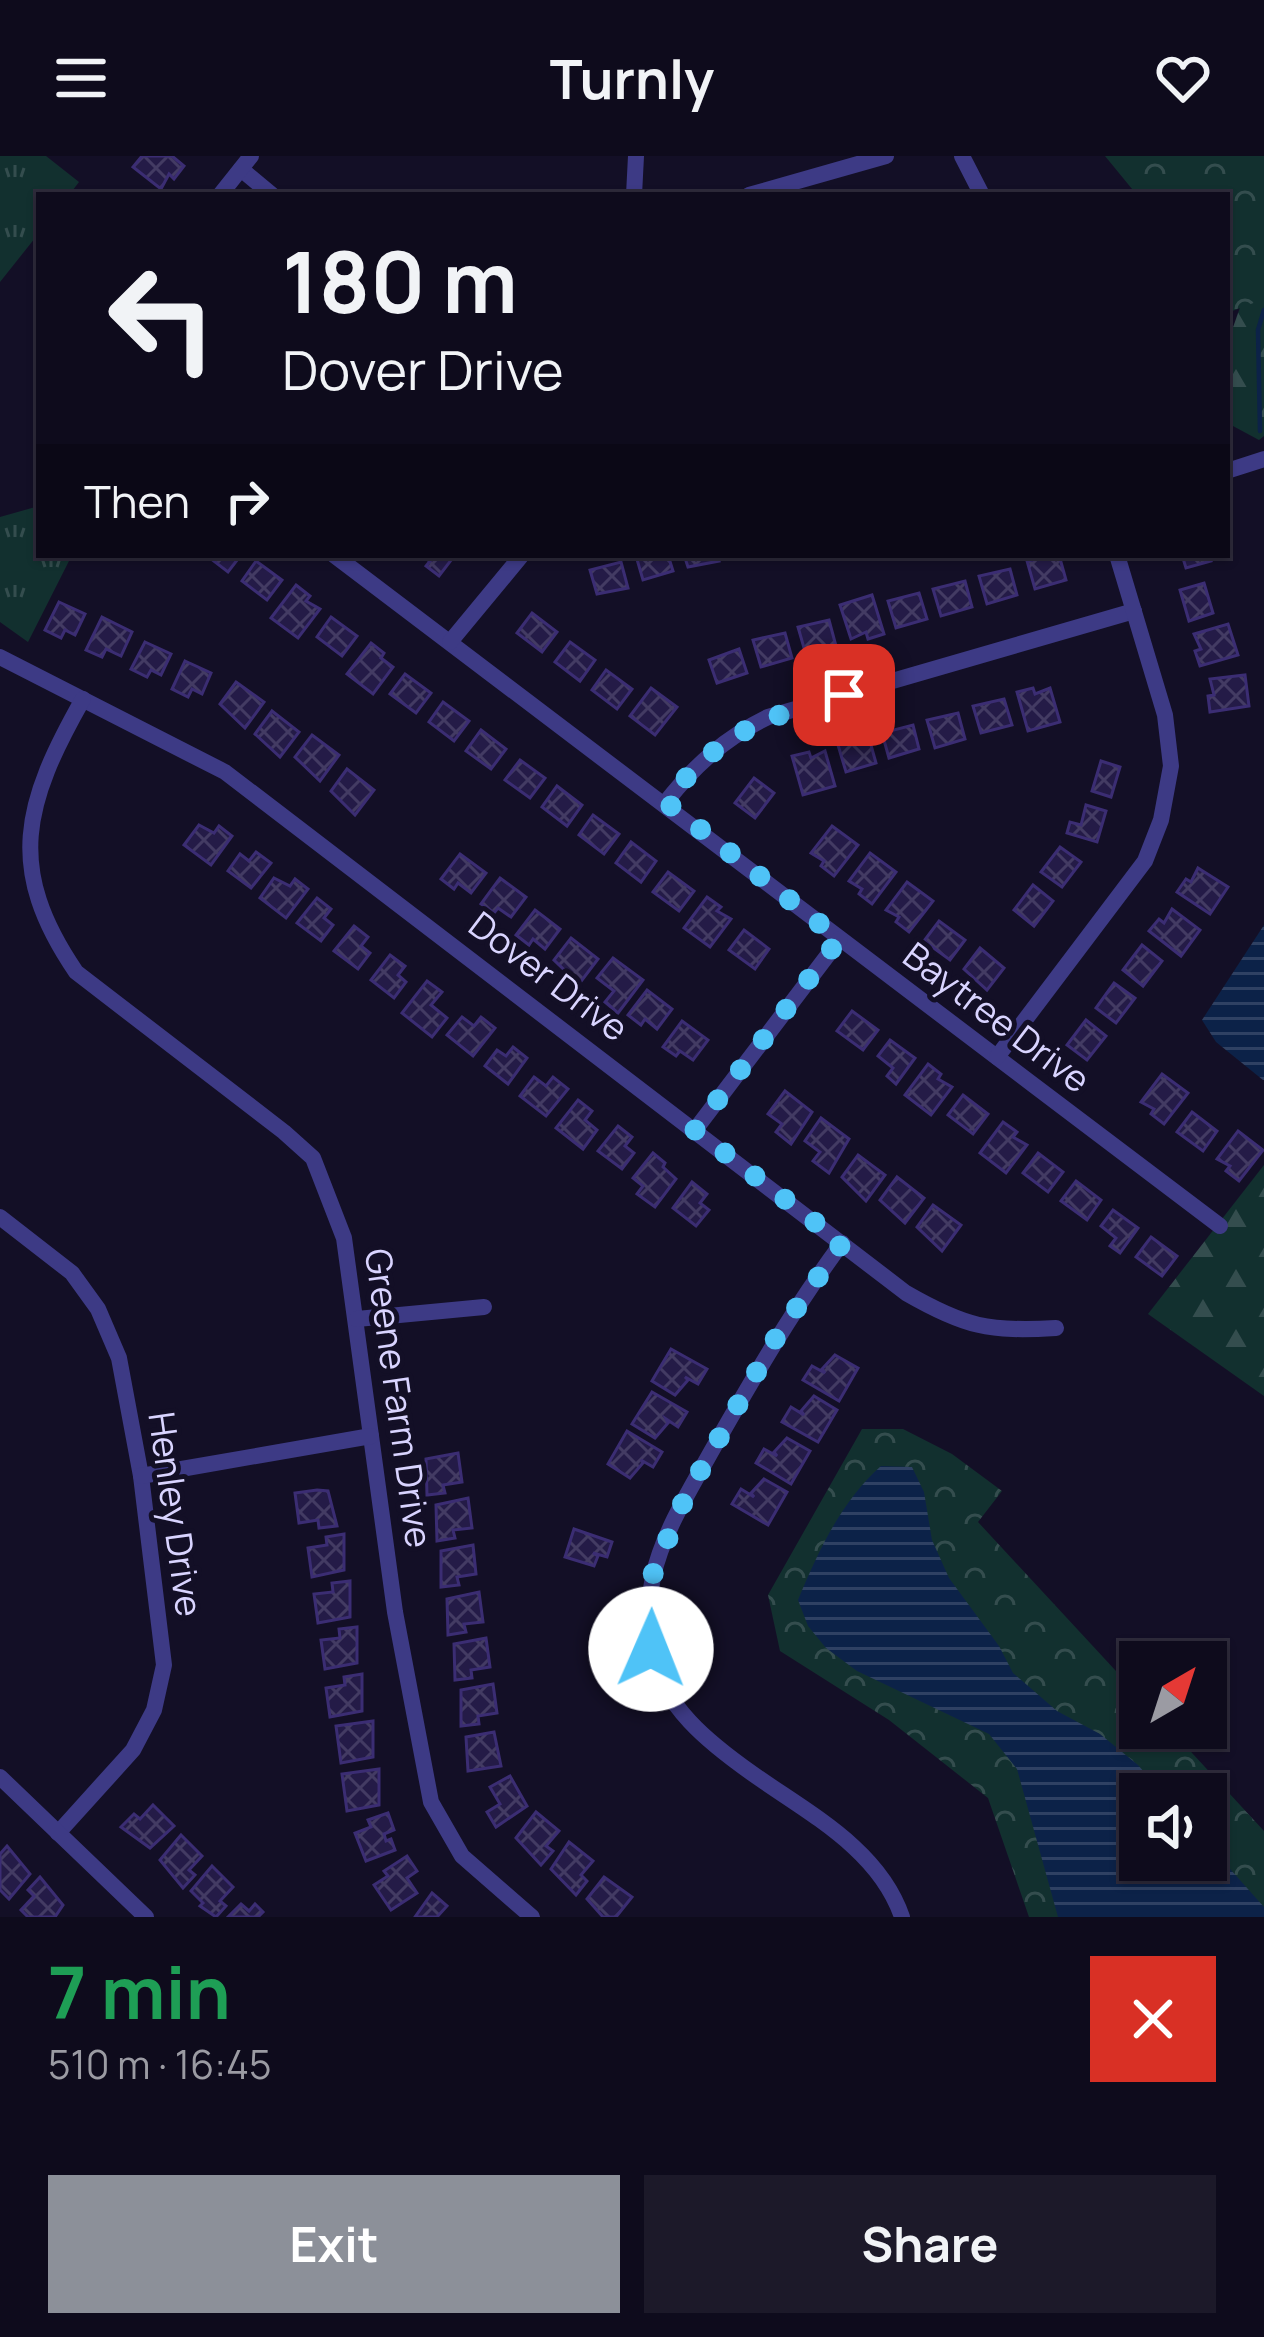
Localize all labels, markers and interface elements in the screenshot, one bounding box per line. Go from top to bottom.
text: Turnly [550,41,714,115]
icon: menu [48,45,114,111]
icon: heart [1150,45,1216,111]
text: 180 m [282,223,518,338]
icon: left [84,240,240,396]
text: Dover Drive [282,332,564,406]
icon: right [214,468,280,534]
text: Then [84,470,190,532]
pin [793,644,895,746]
icon: arrive [811,662,877,728]
street label: Dover Drive [459,900,639,1052]
street label: Baytree Drive [894,931,1100,1103]
street label: Greene Farm Drive [354,1245,444,1551]
street label: Henley Drive [137,1409,215,1619]
position arrow [588,1586,714,1712]
north arrow [1119,1641,1227,1749]
map controls [1119,1641,1227,1881]
button: sound [1119,1773,1227,1881]
text: 7 min [48,1942,231,2041]
button: close [1090,1956,1216,2082]
text: 510 m · 16:45 [48,2037,271,2091]
button: Exit [48,2175,620,2313]
button: Share [644,2175,1216,2313]

